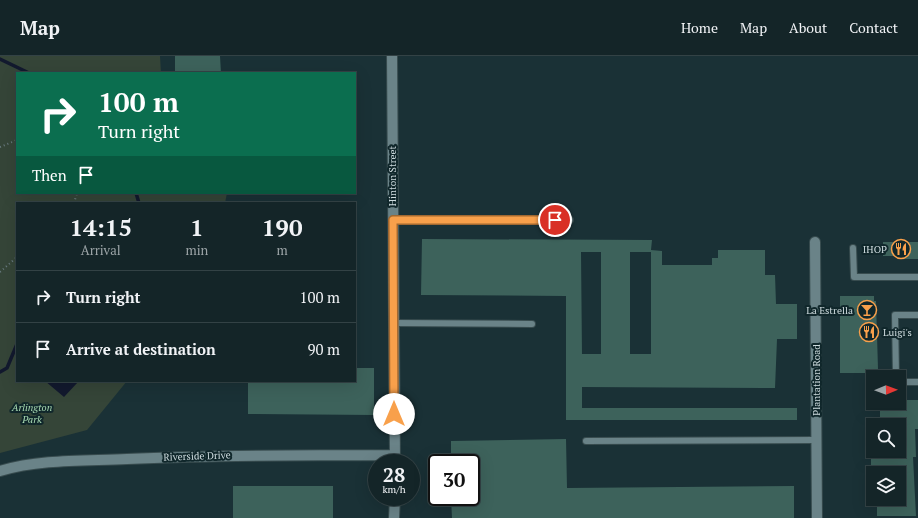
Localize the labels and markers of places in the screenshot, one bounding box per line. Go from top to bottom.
pin [538,203,572,237]
restaurant icon: IHOP [890,238,912,260]
place label: IHOP [863,243,887,256]
bar icon: La Estrella [856,299,878,321]
place label: La Estrella [806,304,853,317]
restaurant icon: Luigi's [858,321,880,343]
place label: Luigi's [883,326,912,339]

